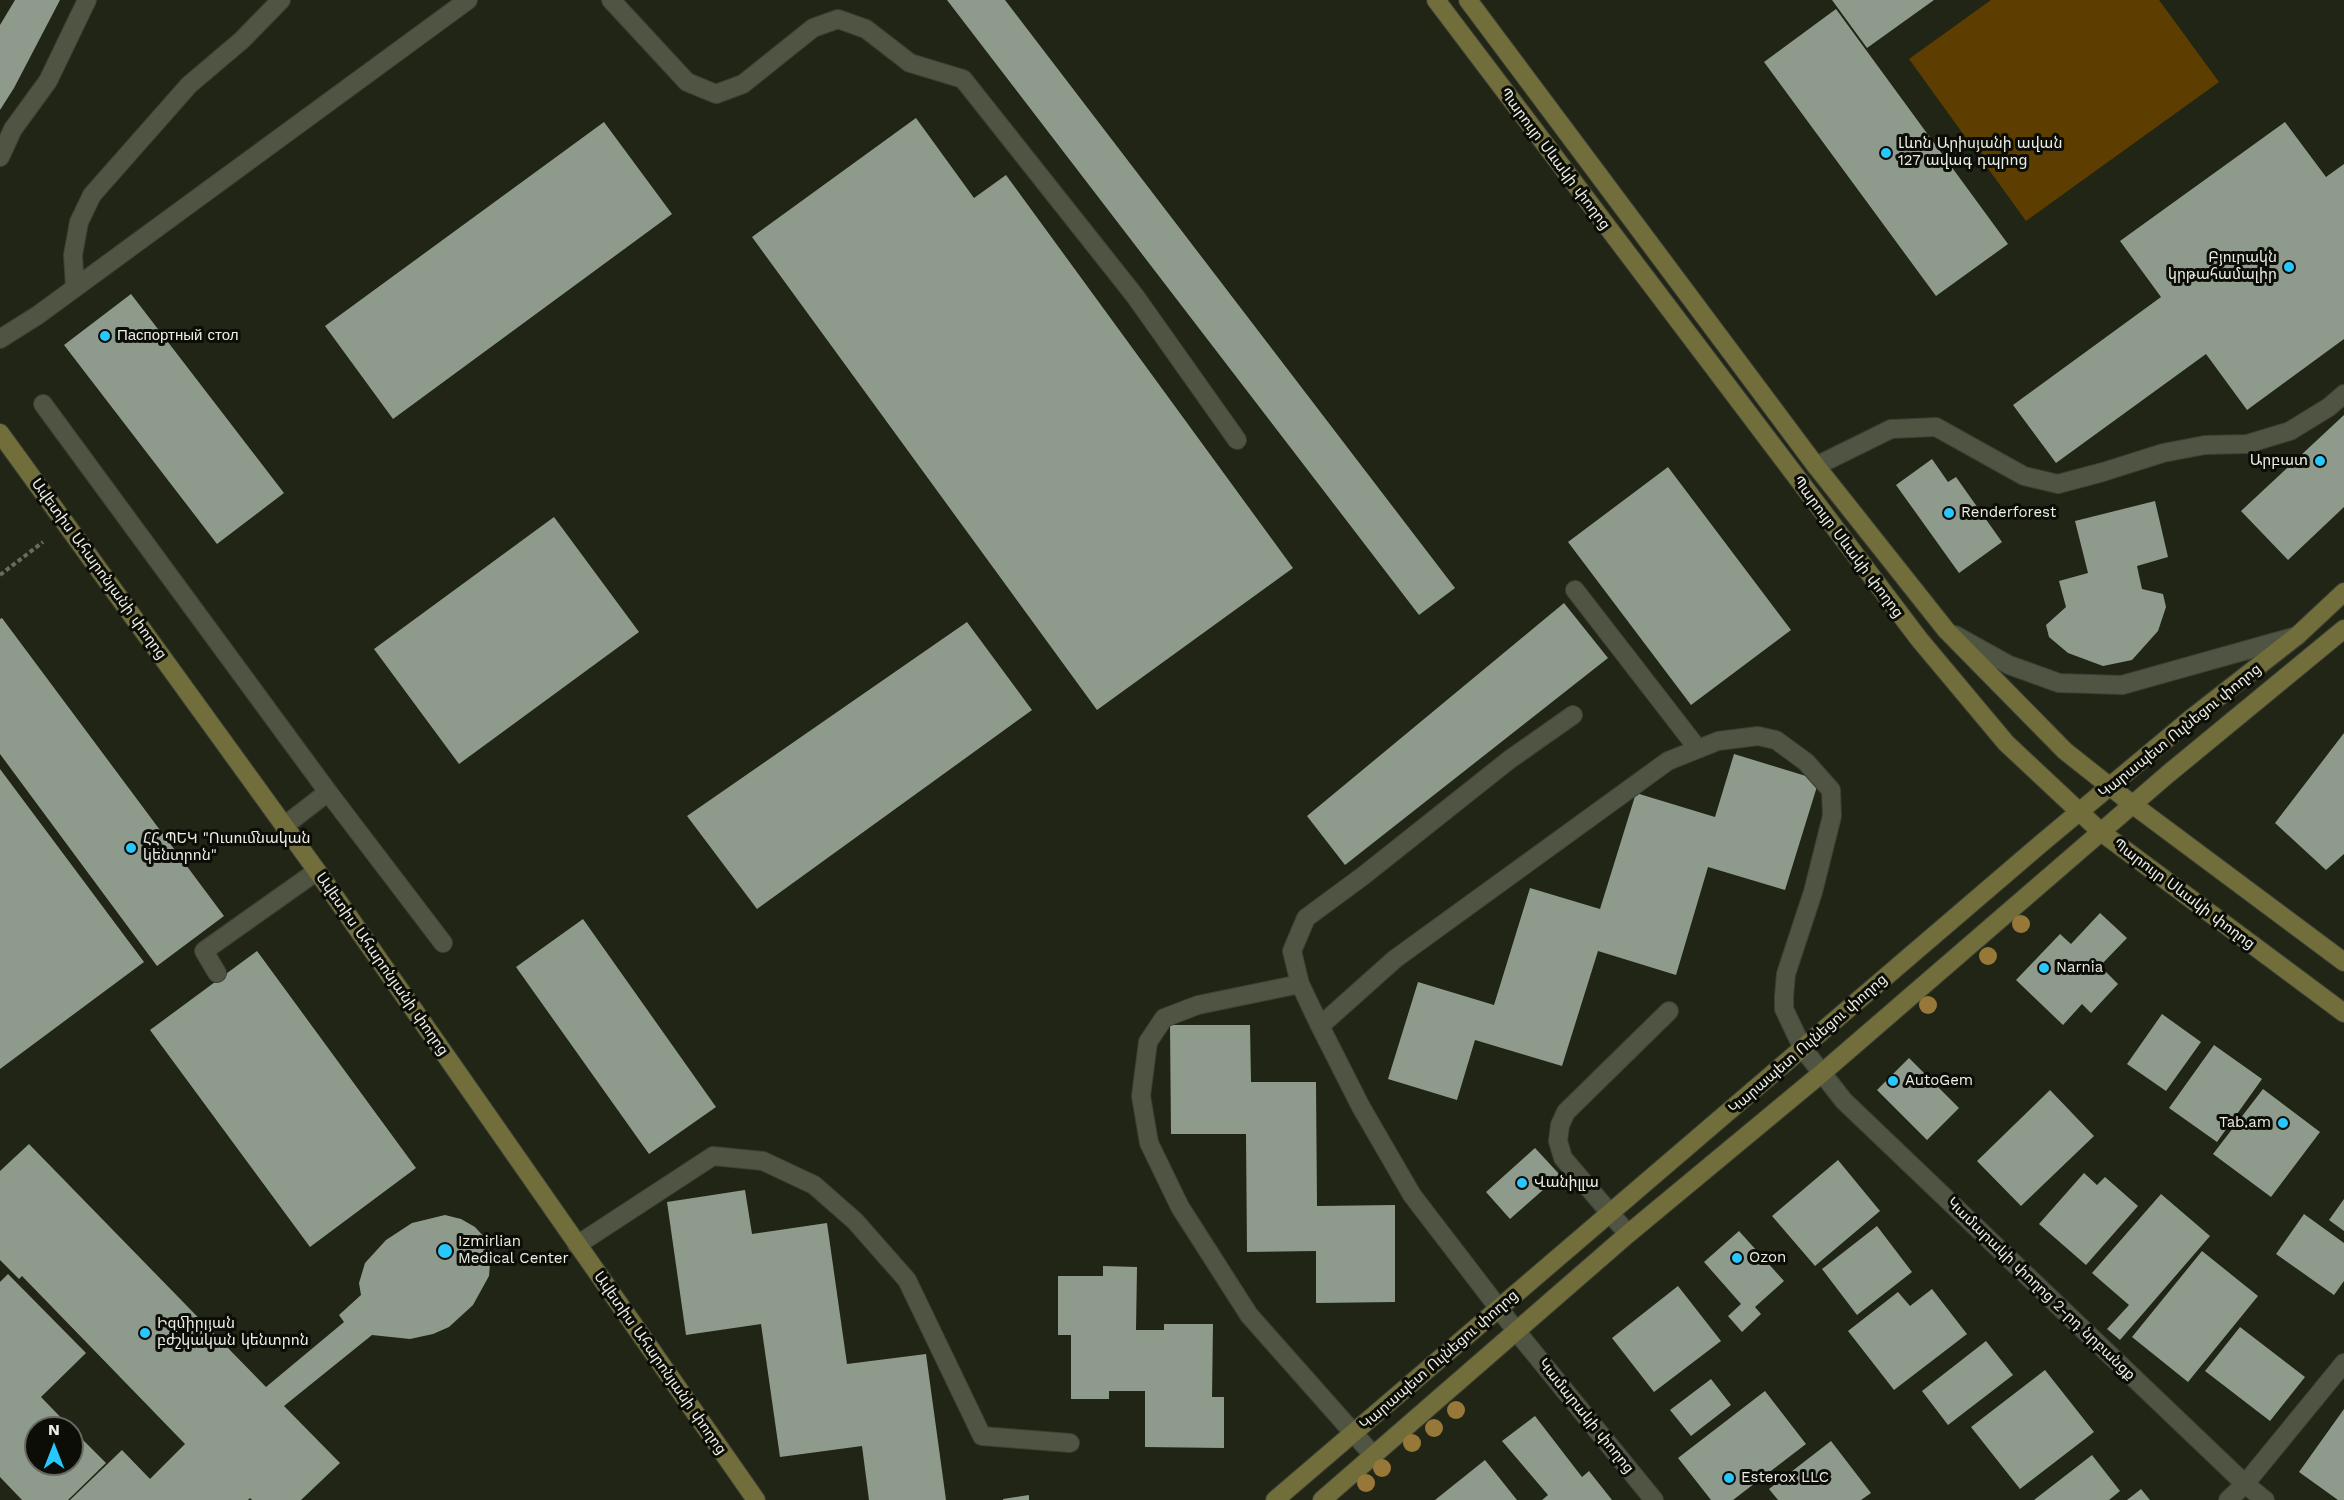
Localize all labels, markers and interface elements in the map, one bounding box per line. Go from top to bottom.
street label: Պարույր Սևակի փողոց [1496,85,1614,233]
place label: Լևոն Արիսյանի ավան 127 ավագ դպրոց [1898,135,2062,170]
marker: Լևոն Արիսյանի ավան 127 ավագ դպրոց [1879,146,1893,160]
place label: Բյուրակն կրթահամալիր [2168,249,2277,284]
marker: Բյուրակն կրթահամալիր [2282,260,2296,274]
place label: Паспортный стол [117,327,238,345]
marker: Паспортный стол [98,329,112,343]
place label: Արբատ [2250,452,2308,470]
marker: Արբատ [2313,454,2327,468]
street label: Պարույր Սևակի փողոց [1789,473,1907,621]
street label: Ավետիս Ահարոնյանի փողոց [27,475,171,663]
place label: Renderforest [1961,504,2056,522]
marker: Renderforest [1942,506,1956,520]
street label: Կարապետ Ուլնեցու փողոց [2095,660,2265,802]
place label: ՀՀ ՊԵԿ "Ուսումնական կենտրոն" [143,830,311,865]
street label: Պարույր Սևակի փողոց [2110,835,2258,953]
marker: ՀՀ ՊԵԿ "Ուսումնական կենտրոն" [124,841,138,855]
street label: Ավետիս Ահարոնյանի փողոց [312,869,452,1059]
place label: Narnia [2056,959,2103,977]
marker: Narnia [2037,961,2051,975]
street label: Կարապետ Ուլնեցու փողոց [1725,970,1891,1118]
place label: AutoGem [1905,1072,1973,1090]
marker: AutoGem [1886,1074,1900,1088]
place label: Tab.am [2219,1114,2271,1132]
marker: Tab.am [2276,1116,2290,1130]
place label: Վանիլլա [1534,1174,1599,1192]
marker: Վանիլլա [1515,1176,1529,1190]
street label: Կամարակի փողոց 2-րդ նրբանցք [1943,1194,2139,1384]
place label: Izmirlian Medical Center [458,1233,569,1268]
marker: Izmirlian Medical Center [436,1242,454,1260]
place label: Ozon [1749,1249,1786,1267]
marker: Ozon [1730,1251,1744,1265]
street label: Ավետիս Ահարոնյանի փողոց [590,1268,730,1458]
street label: Կարապետ Ուլնեցու փողոց [1356,1286,1522,1434]
place label: Իզմիրլյան բժշկական կենտրոն [157,1315,309,1350]
marker: Իզմիրլյան բժշկական կենտրոն [138,1326,152,1340]
street label: Կամարակի փողոց [1534,1355,1638,1477]
north arrow [24,1416,84,1476]
text: N [48,1420,60,1439]
place label: Esterox LLC [1741,1469,1829,1487]
marker: Esterox LLC [1722,1471,1736,1485]

